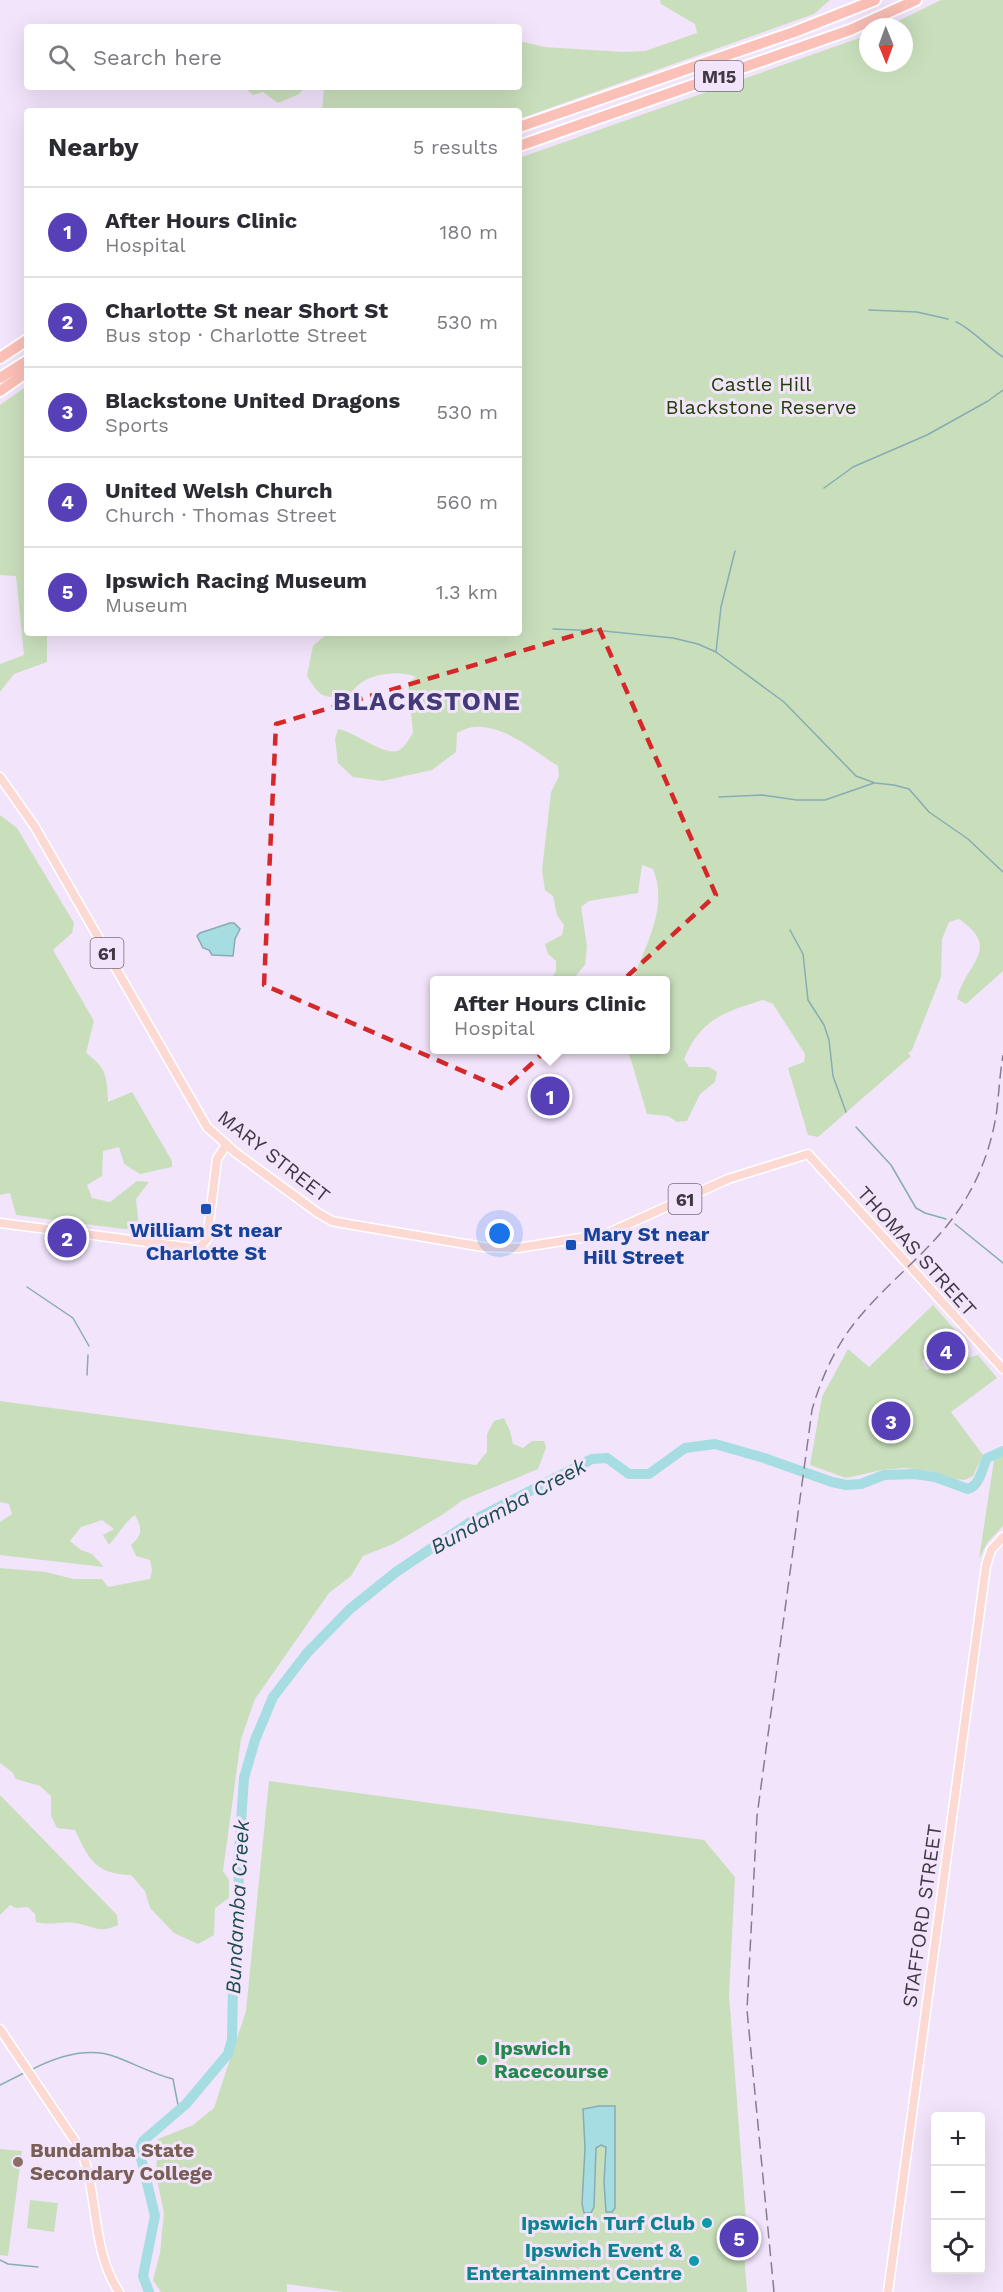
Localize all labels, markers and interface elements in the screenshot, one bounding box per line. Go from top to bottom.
north arrow [859,18,913,72]
search box [24,24,522,90]
icon: search [45,41,78,74]
text: Search here [93,45,222,70]
road number: M15 [695,61,743,91]
text: Nearby [48,132,139,162]
text: 5 results [413,135,498,159]
text: After Hours Clinic [105,208,297,233]
text: 1 [63,220,72,244]
text: 180 m [440,220,498,244]
text: Hospital [105,233,186,257]
text: Charlotte St near Short St [105,298,388,323]
text: 2 [62,310,73,334]
text: 530 m [436,310,498,334]
text: Bus stop · Charlotte Street [105,323,367,347]
park label: Castle Hill Blackstone Reserve [665,372,857,419]
text: Blackstone United Dragons [105,388,400,413]
text: 3 [62,400,73,424]
text: 530 m [436,400,498,424]
text: Sports [105,413,169,437]
text: United Welsh Church [105,478,333,503]
text: 4 [61,490,74,514]
text: 560 m [436,490,498,514]
text: Church · Thomas Street [105,503,336,527]
text: Ipswich Racing Museum [105,568,367,593]
text: 5 [62,580,73,604]
text: 1.3 km [436,580,498,604]
text: Museum [105,593,188,617]
district label: BLACKSTONE [333,686,521,716]
road number: 61 [90,938,124,968]
popup [430,976,670,1054]
text: After Hours Clinic [454,991,646,1016]
text: Hospital [454,1016,535,1040]
pin: 1 [530,1074,570,1118]
street label: MARY STREET [213,1105,335,1207]
street label: THOMAS STREET [852,1181,982,1321]
road number: 61 [668,1184,702,1214]
marker: William St near Charlotte St [199,1202,213,1216]
pin: 2 [48,1216,86,1260]
place label: William St near Charlotte St [130,1218,283,1265]
your location [485,1219,514,1248]
place label: Mary St near Hill Street [583,1222,710,1269]
marker: Mary St near Hill Street [564,1238,578,1252]
pin: 4 [926,1328,966,1374]
pin: 3 [872,1398,910,1444]
water label: Bundamba Creek [426,1453,591,1559]
water label: Bundamba Creek [220,1819,254,1995]
street label: STAFFORD STREET [897,1823,947,2009]
place label: Ipswich Racecourse [494,2036,609,2083]
marker: Ipswich Racecourse [475,2053,489,2067]
map controls [931,2112,985,2274]
button: + [931,2112,985,2166]
place label: Bundamba State Secondary College [30,2138,213,2185]
marker: Bundamba State Secondary College [11,2155,25,2169]
button: − [931,2166,985,2220]
place label: Ipswich Turf Club [521,2211,695,2235]
marker: Ipswich Turf Club [700,2216,714,2230]
pin: 5 [720,2216,758,2260]
button: locate [931,2220,985,2274]
place label: Ipswich Event & Entertainment Centre [466,2238,682,2285]
marker: Ipswich Event & Entertainment Centre [687,2254,701,2268]

